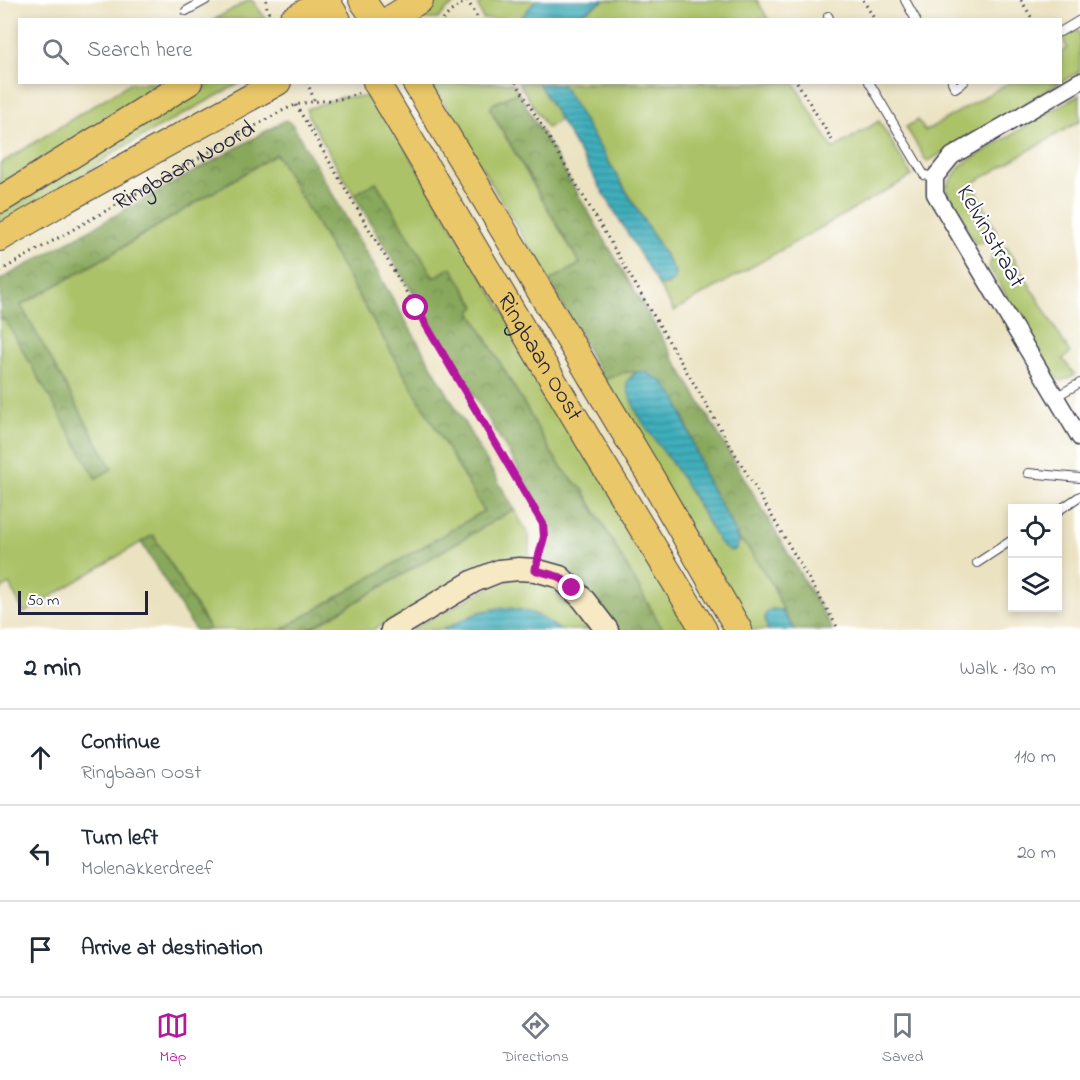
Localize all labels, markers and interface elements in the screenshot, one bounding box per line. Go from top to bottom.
search box [18,18,1062,84]
icon: search [39,35,72,68]
text: Search here [87,35,192,67]
street label: Ringbaan Noord [107,112,262,220]
street label: Kelvinstraat [946,179,1034,295]
street label: Ringbaan Oost [487,286,591,428]
route start [402,294,428,320]
map controls [1008,504,1062,612]
button: locate [1008,504,1062,558]
button: layers [1008,558,1062,612]
route end [558,574,584,600]
scale bar [18,588,148,616]
text: 50 m [27,589,59,613]
text: 2 min [24,650,81,688]
text: Walk · 130 m [960,655,1056,684]
text: Continue [81,727,160,759]
icon: ahead [24,741,57,774]
text: 110 m [1014,743,1056,772]
text: Ringbaan Oost [81,759,201,788]
text: Turn left [81,823,158,855]
icon: left [24,837,57,870]
text: 20 m [1017,839,1056,868]
text: Molenakkerdreef [81,855,213,884]
icon: arrive [24,933,57,966]
text: Arrive at destination [81,933,263,965]
tab: Map [156,1009,189,1069]
tab: Directions [502,1009,569,1069]
tab: Saved [882,1009,924,1069]

